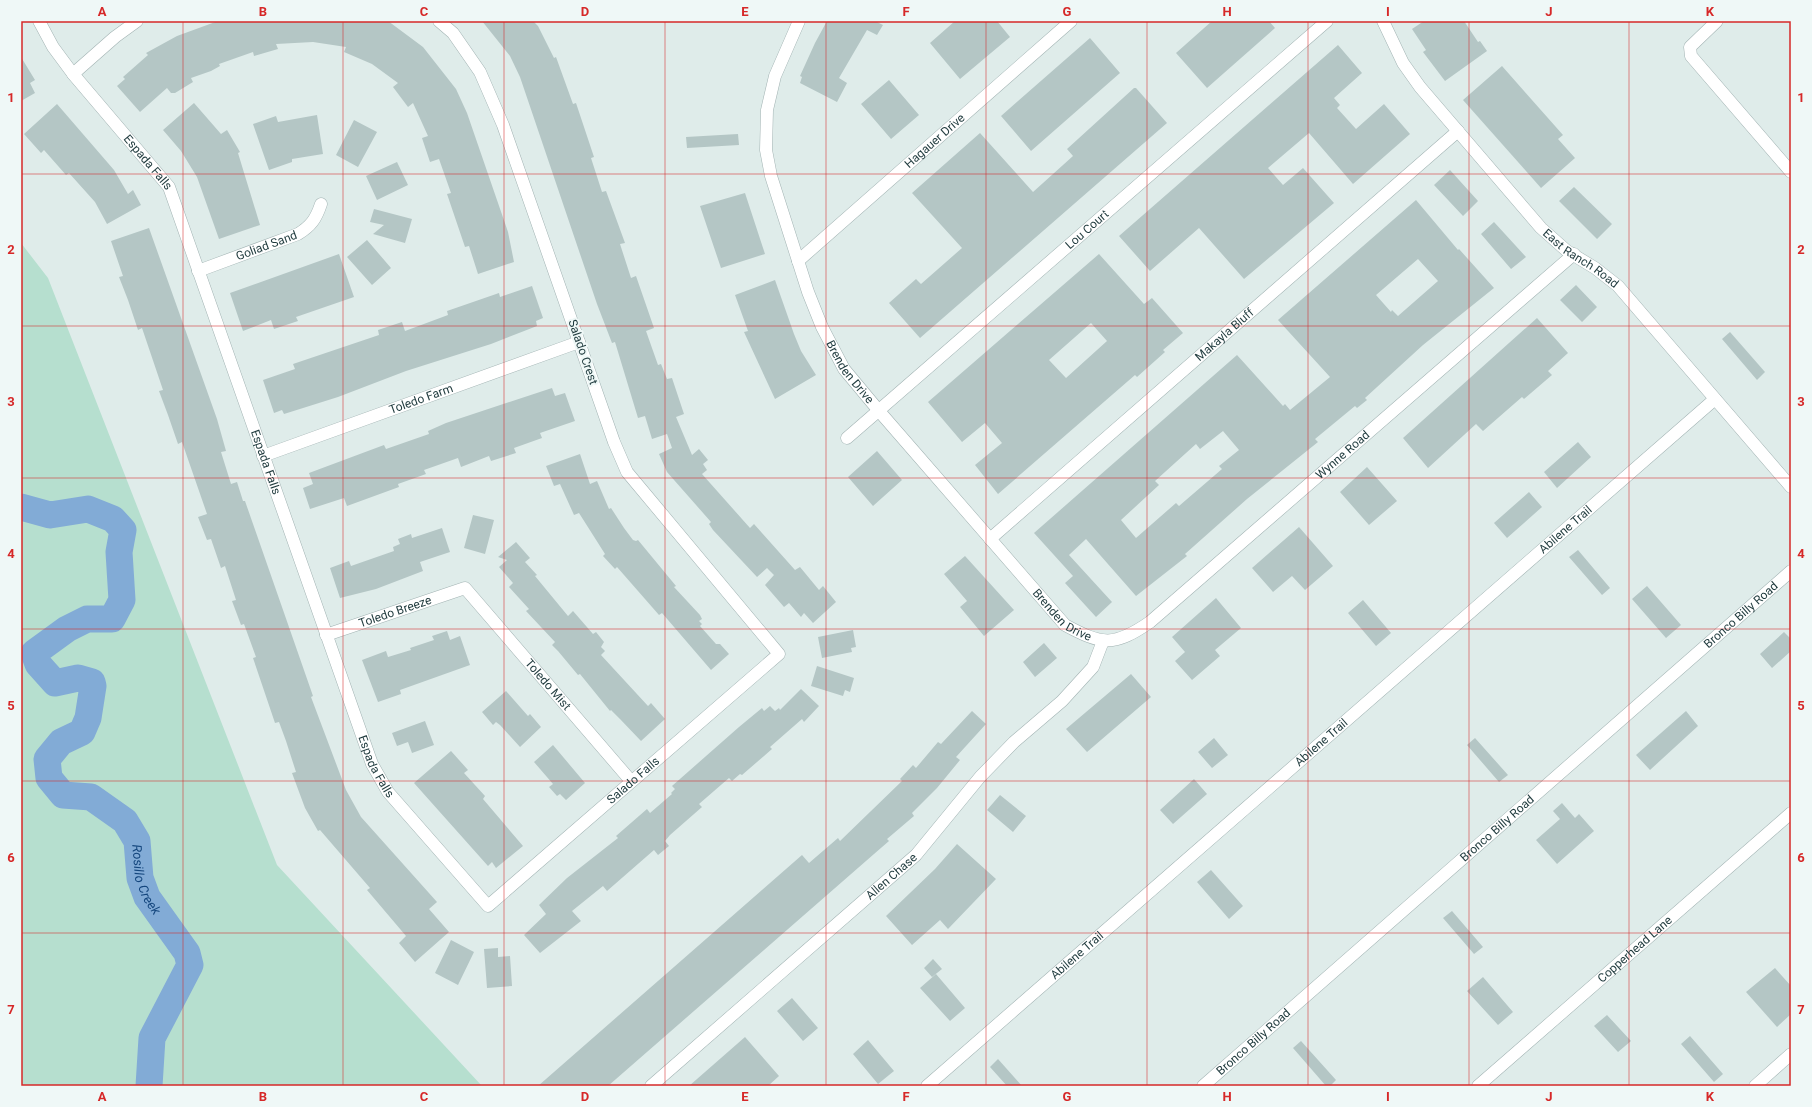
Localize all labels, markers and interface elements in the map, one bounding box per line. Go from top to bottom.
text: A [98,4,107,19]
text: B [259,4,267,19]
text: C [420,4,429,19]
text: D [581,4,589,19]
text: E [741,4,749,19]
text: F [902,4,910,19]
text: G [1063,4,1072,19]
text: H [1222,4,1232,19]
text: I [1386,4,1390,19]
text: J [1545,4,1553,19]
text: K [1706,4,1715,19]
text: 1 [7,90,15,105]
text: 1 [1797,90,1805,105]
street label: Hagauer Drive [902,111,968,171]
street label: Espada Falls [121,132,175,193]
street label: Lou Court [1063,207,1112,252]
street label: East Ranch Road [1540,226,1621,291]
street label: Goliad Sand [234,228,299,263]
text: 2 [7,242,15,257]
text: 2 [1797,242,1805,257]
street label: Makayla Bluff [1192,305,1257,364]
street label: Salado Crest [565,318,601,386]
street label: Brenden Drive [823,338,877,406]
street label: Toledo Farm [387,381,455,417]
text: 3 [7,394,15,409]
text: 3 [1797,394,1805,409]
street label: Espada Falls [248,428,284,496]
street label: Wynne Road [1313,428,1372,482]
street label: Abilene Trail [1536,503,1595,556]
text: 4 [7,546,15,561]
text: 4 [1797,546,1805,561]
street label: Bronco Billy Road [1701,579,1781,651]
street label: Brenden Drive [1030,586,1093,644]
street label: Toledo Breeze [357,593,433,630]
street label: Toledo Mist [522,656,574,713]
text: 5 [7,698,15,713]
text: 5 [1797,698,1805,713]
street label: Abilene Trail [1292,716,1351,769]
street label: Espada Falls [355,733,397,801]
street label: Salado Falls [604,754,662,807]
street label: Bronco Billy Road [1457,792,1537,864]
water label: Rosillo Creek [129,844,164,918]
text: 6 [7,850,15,865]
street label: Allen Chase [863,850,920,902]
text: 6 [1797,850,1805,865]
street label: Copperhead Lane [1595,913,1675,985]
street label: Abilene Trail [1048,928,1106,982]
text: 7 [7,1002,15,1017]
text: 7 [1797,1002,1805,1017]
street label: Bronco Billy Road [1214,1006,1293,1078]
text: A [98,1089,107,1104]
text: B [259,1089,267,1104]
text: C [420,1089,429,1104]
text: D [581,1089,589,1104]
text: E [741,1089,749,1104]
text: F [902,1089,910,1104]
text: G [1063,1089,1072,1104]
text: H [1222,1089,1232,1104]
text: I [1386,1089,1390,1104]
text: J [1545,1089,1553,1104]
text: K [1706,1089,1715,1104]

